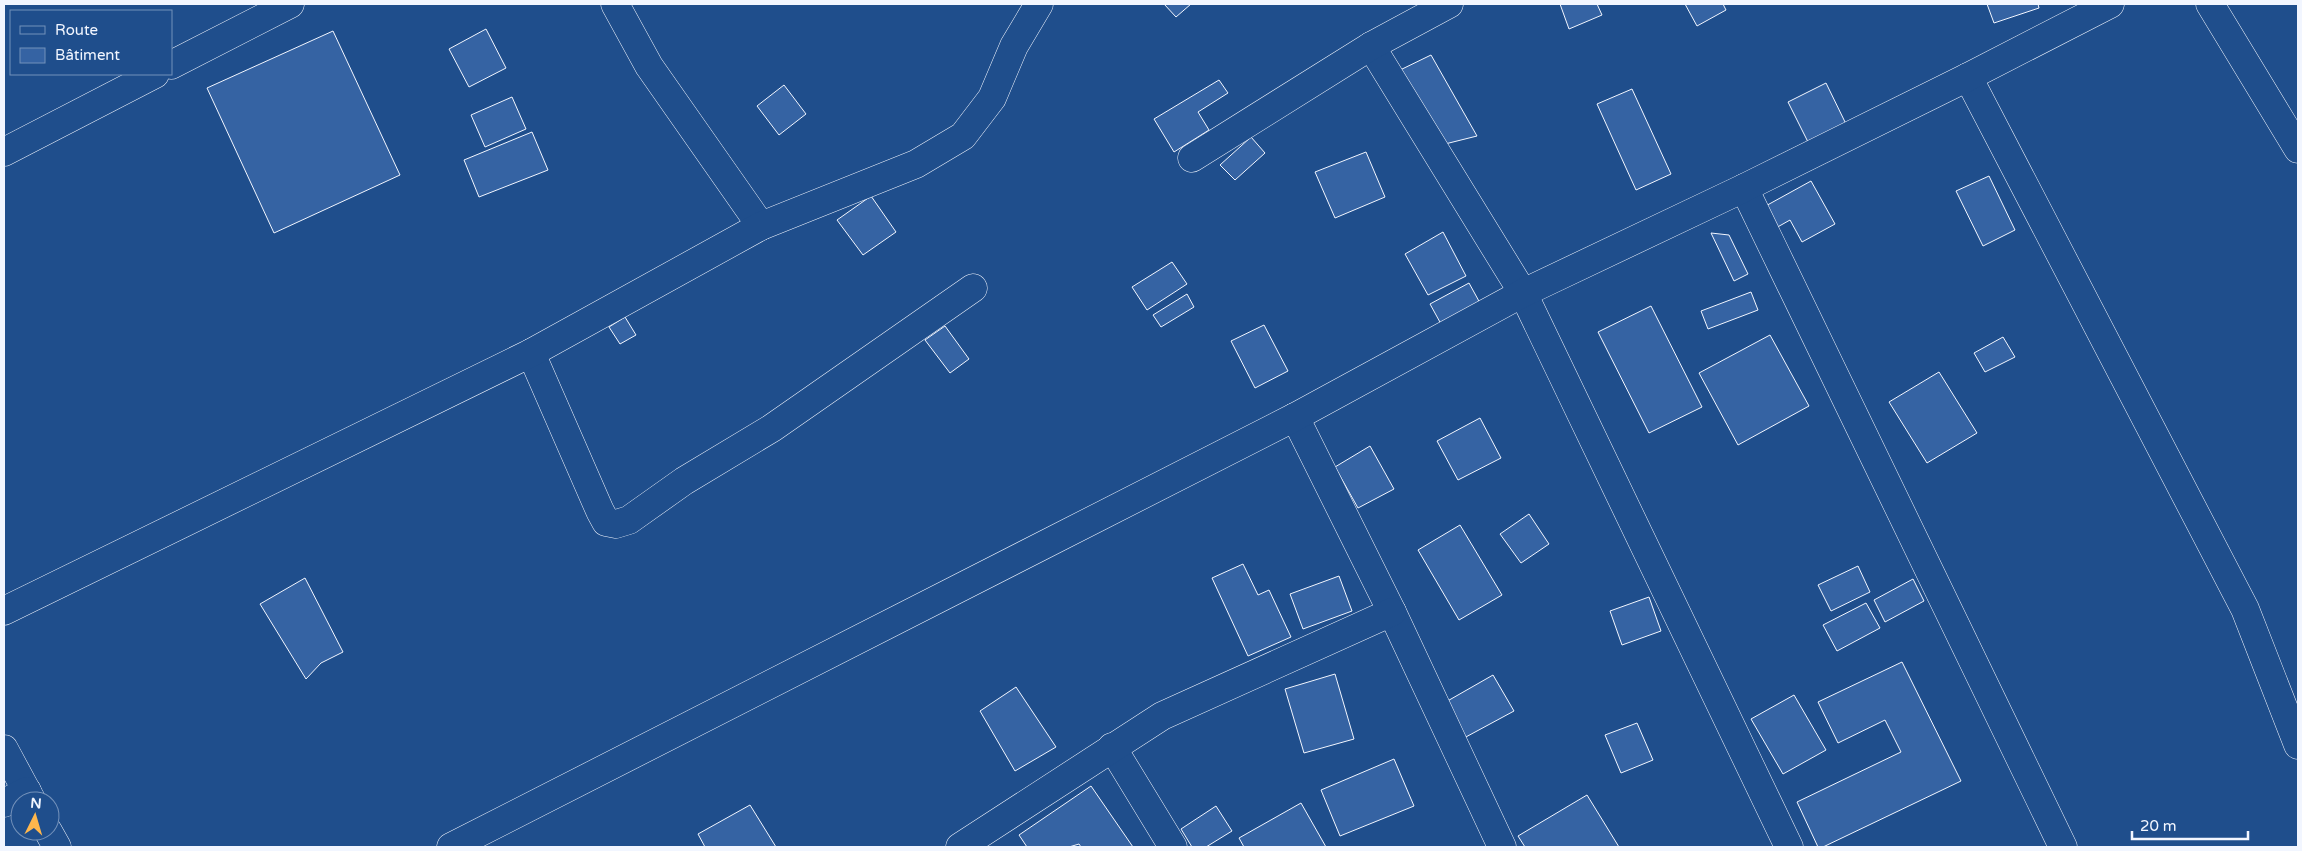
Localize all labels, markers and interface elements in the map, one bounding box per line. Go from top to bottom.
legend [10,10,172,75]
text: Route [55,21,98,39]
text: Bâtiment [55,46,120,64]
north arrow [10,791,60,841]
text: N [30,795,42,813]
scale bar [2132,808,2248,840]
text: 20 m [2140,817,2177,835]

